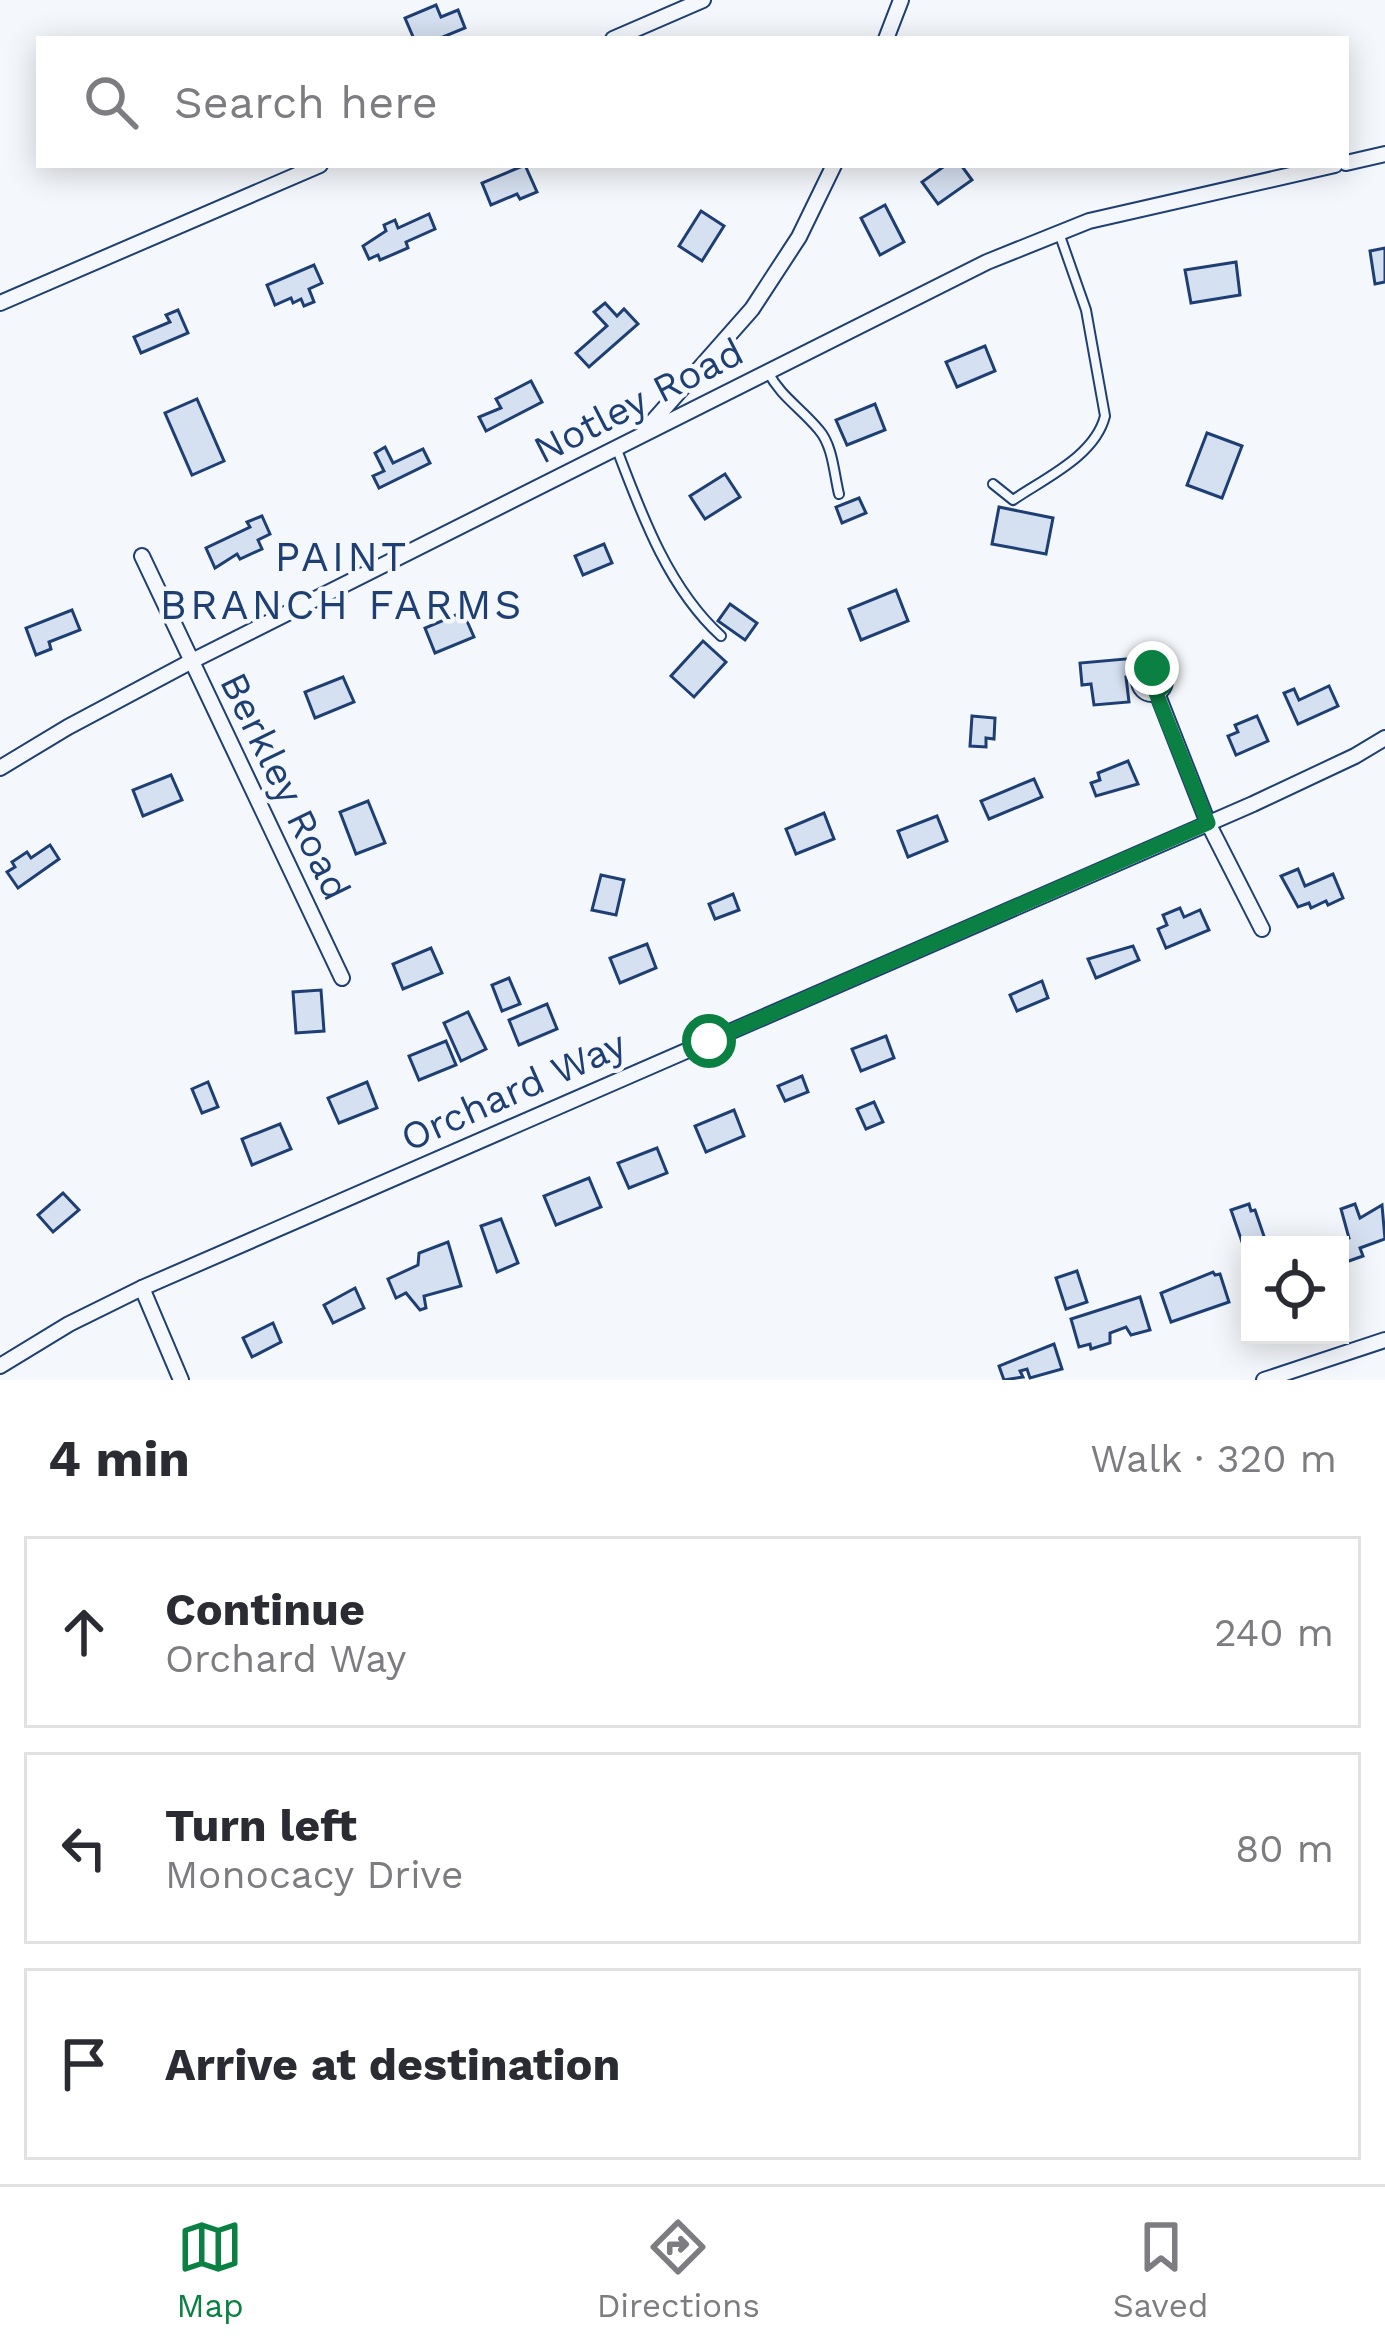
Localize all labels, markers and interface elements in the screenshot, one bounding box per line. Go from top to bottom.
search box [36,36,1349,168]
icon: search [78,69,144,135]
text: Search here [174,76,438,129]
street label: Notley Road [526,328,750,472]
district label: PAINT BRANCH FARMS [160,532,525,629]
route end [1125,641,1179,695]
street label: Berkley Road [211,665,360,907]
route start [682,1014,736,1068]
street label: Orchard Way [394,1021,633,1160]
map controls [1241,1236,1349,1344]
button: locate [1241,1236,1349,1344]
text: 4 min [48,1429,190,1488]
text: Walk · 320 m [1090,1436,1337,1481]
text: Continue [165,1583,365,1636]
icon: ahead [51,1599,117,1665]
text: 240 m [1214,1610,1334,1655]
text: Orchard Way [165,1636,406,1681]
text: Turn left [165,1799,357,1852]
icon: left [51,1815,117,1881]
text: 80 m [1235,1826,1334,1871]
text: Monocacy Drive [165,1852,463,1897]
icon: arrive [51,2031,117,2097]
text: Arrive at destination [165,2038,620,2091]
tab: Map [176,2214,244,2325]
tab: Directions [597,2214,760,2325]
tab: Saved [1113,2214,1209,2325]

